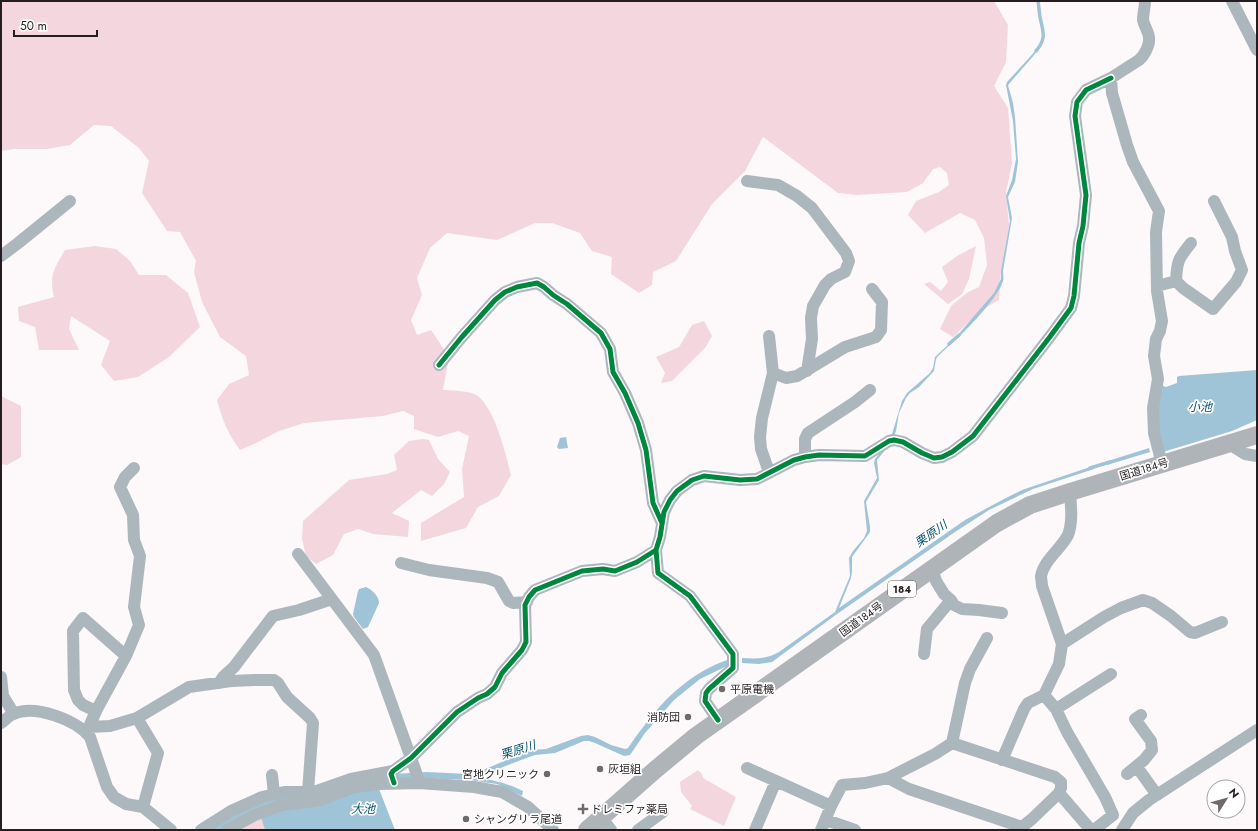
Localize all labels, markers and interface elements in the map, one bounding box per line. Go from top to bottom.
scale bar [14,12,97,38]
text: 50 m [20,17,47,35]
water label: 小池 [1188,398,1213,416]
street label: 国道184号 [1118,454,1170,484]
water label: 栗原川 [911,515,953,552]
road number: 184 [888,581,916,597]
street label: 国道184号 [836,598,886,640]
place label: 平原電機 [730,681,774,697]
marker: 平原電機 [717,684,727,694]
place label: 消防団 [647,709,680,725]
marker: 消防団 [683,712,693,722]
water label: 栗原川 [498,735,540,764]
place label: 灰垣組 [608,761,641,777]
marker: 灰垣組 [595,764,605,774]
place label: 宮地クリニック [462,766,539,782]
marker: 宮地クリニック [542,769,552,779]
north arrow [1206,779,1246,819]
text: N [1225,785,1243,801]
water label: 大池 [351,800,376,818]
place label: ドレミファ薬局 [591,801,668,817]
marker: ドレミファ薬局 [578,804,588,814]
place label: シャングリラ尾道 [474,811,562,827]
marker: シャングリラ尾道 [461,814,471,824]

